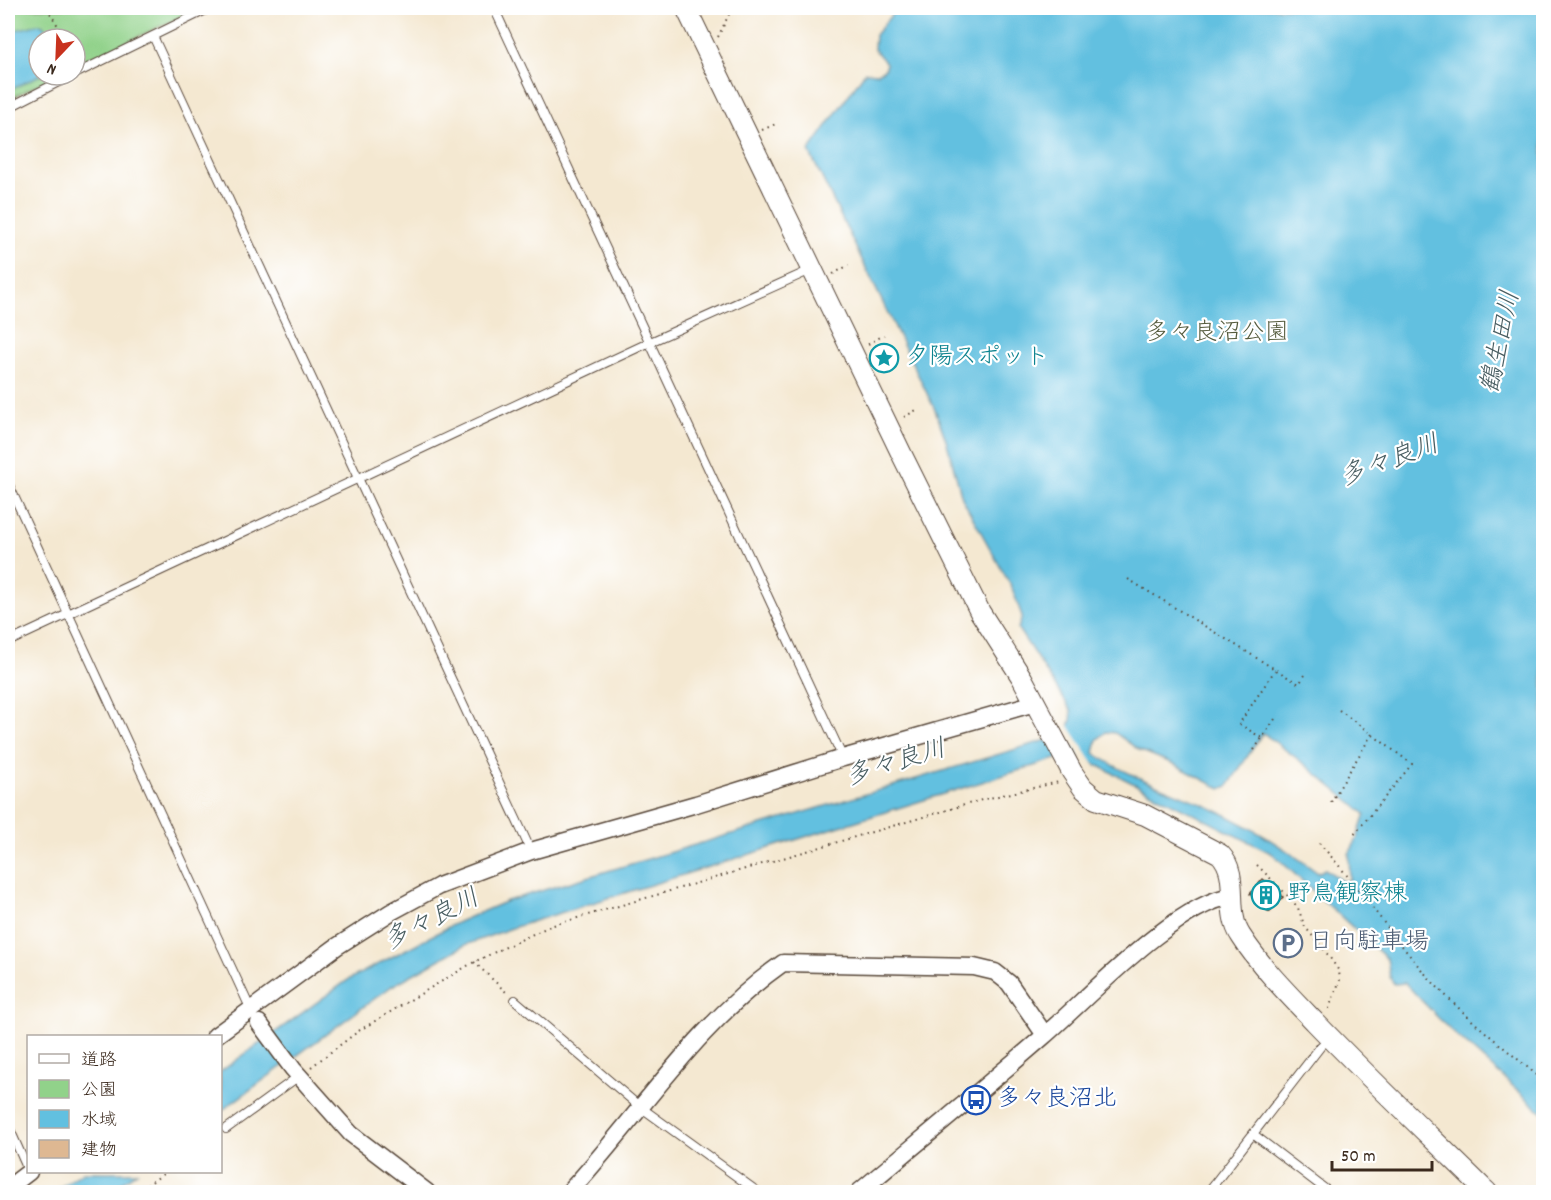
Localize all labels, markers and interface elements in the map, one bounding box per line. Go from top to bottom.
north arrow [27,27,87,87]
text: N [44,56,60,81]
water label: 鶴生田川 [1473,287,1531,397]
park label: 多々良沼公園 [1145,317,1289,351]
place label: 夕陽スポット [905,341,1049,375]
place icon: 夕陽スポット [868,342,900,374]
water label: 多々良川 [1335,427,1445,497]
water label: 多々良川 [841,731,951,797]
place label: 野鳥観察棟 [1287,878,1407,912]
building icon: 野鳥観察棟 [1250,879,1282,911]
water label: 多々良川 [377,881,487,961]
place label: 日向駐車場 [1309,926,1429,960]
parking icon: 日向駐車場 [1272,927,1304,959]
legend [27,1035,222,1173]
text: 道路 [81,1049,117,1074]
text: 公園 [81,1079,117,1104]
place label: 多々良沼北 [997,1083,1117,1117]
bus stop icon: 多々良沼北 [960,1084,992,1116]
text: 水域 [81,1109,117,1134]
scale bar [1332,1134,1432,1172]
text: 建物 [81,1139,117,1164]
text: 50 m [1341,1145,1376,1170]

